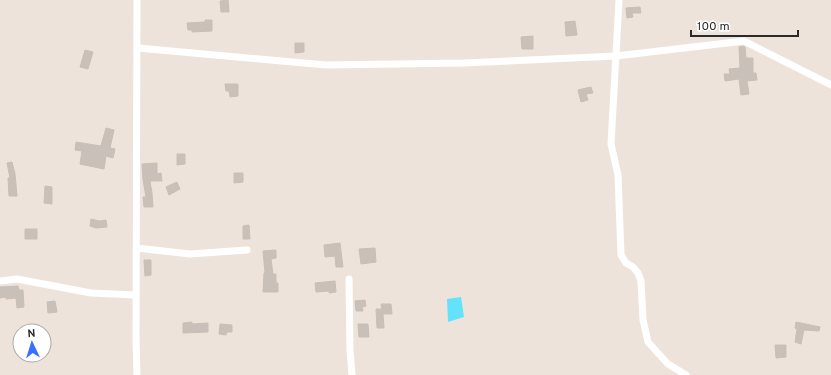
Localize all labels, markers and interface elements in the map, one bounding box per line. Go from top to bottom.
scale bar [691,12,798,38]
text: 100 m [697,19,730,35]
north arrow [12,323,52,363]
text: N [27,327,36,341]

